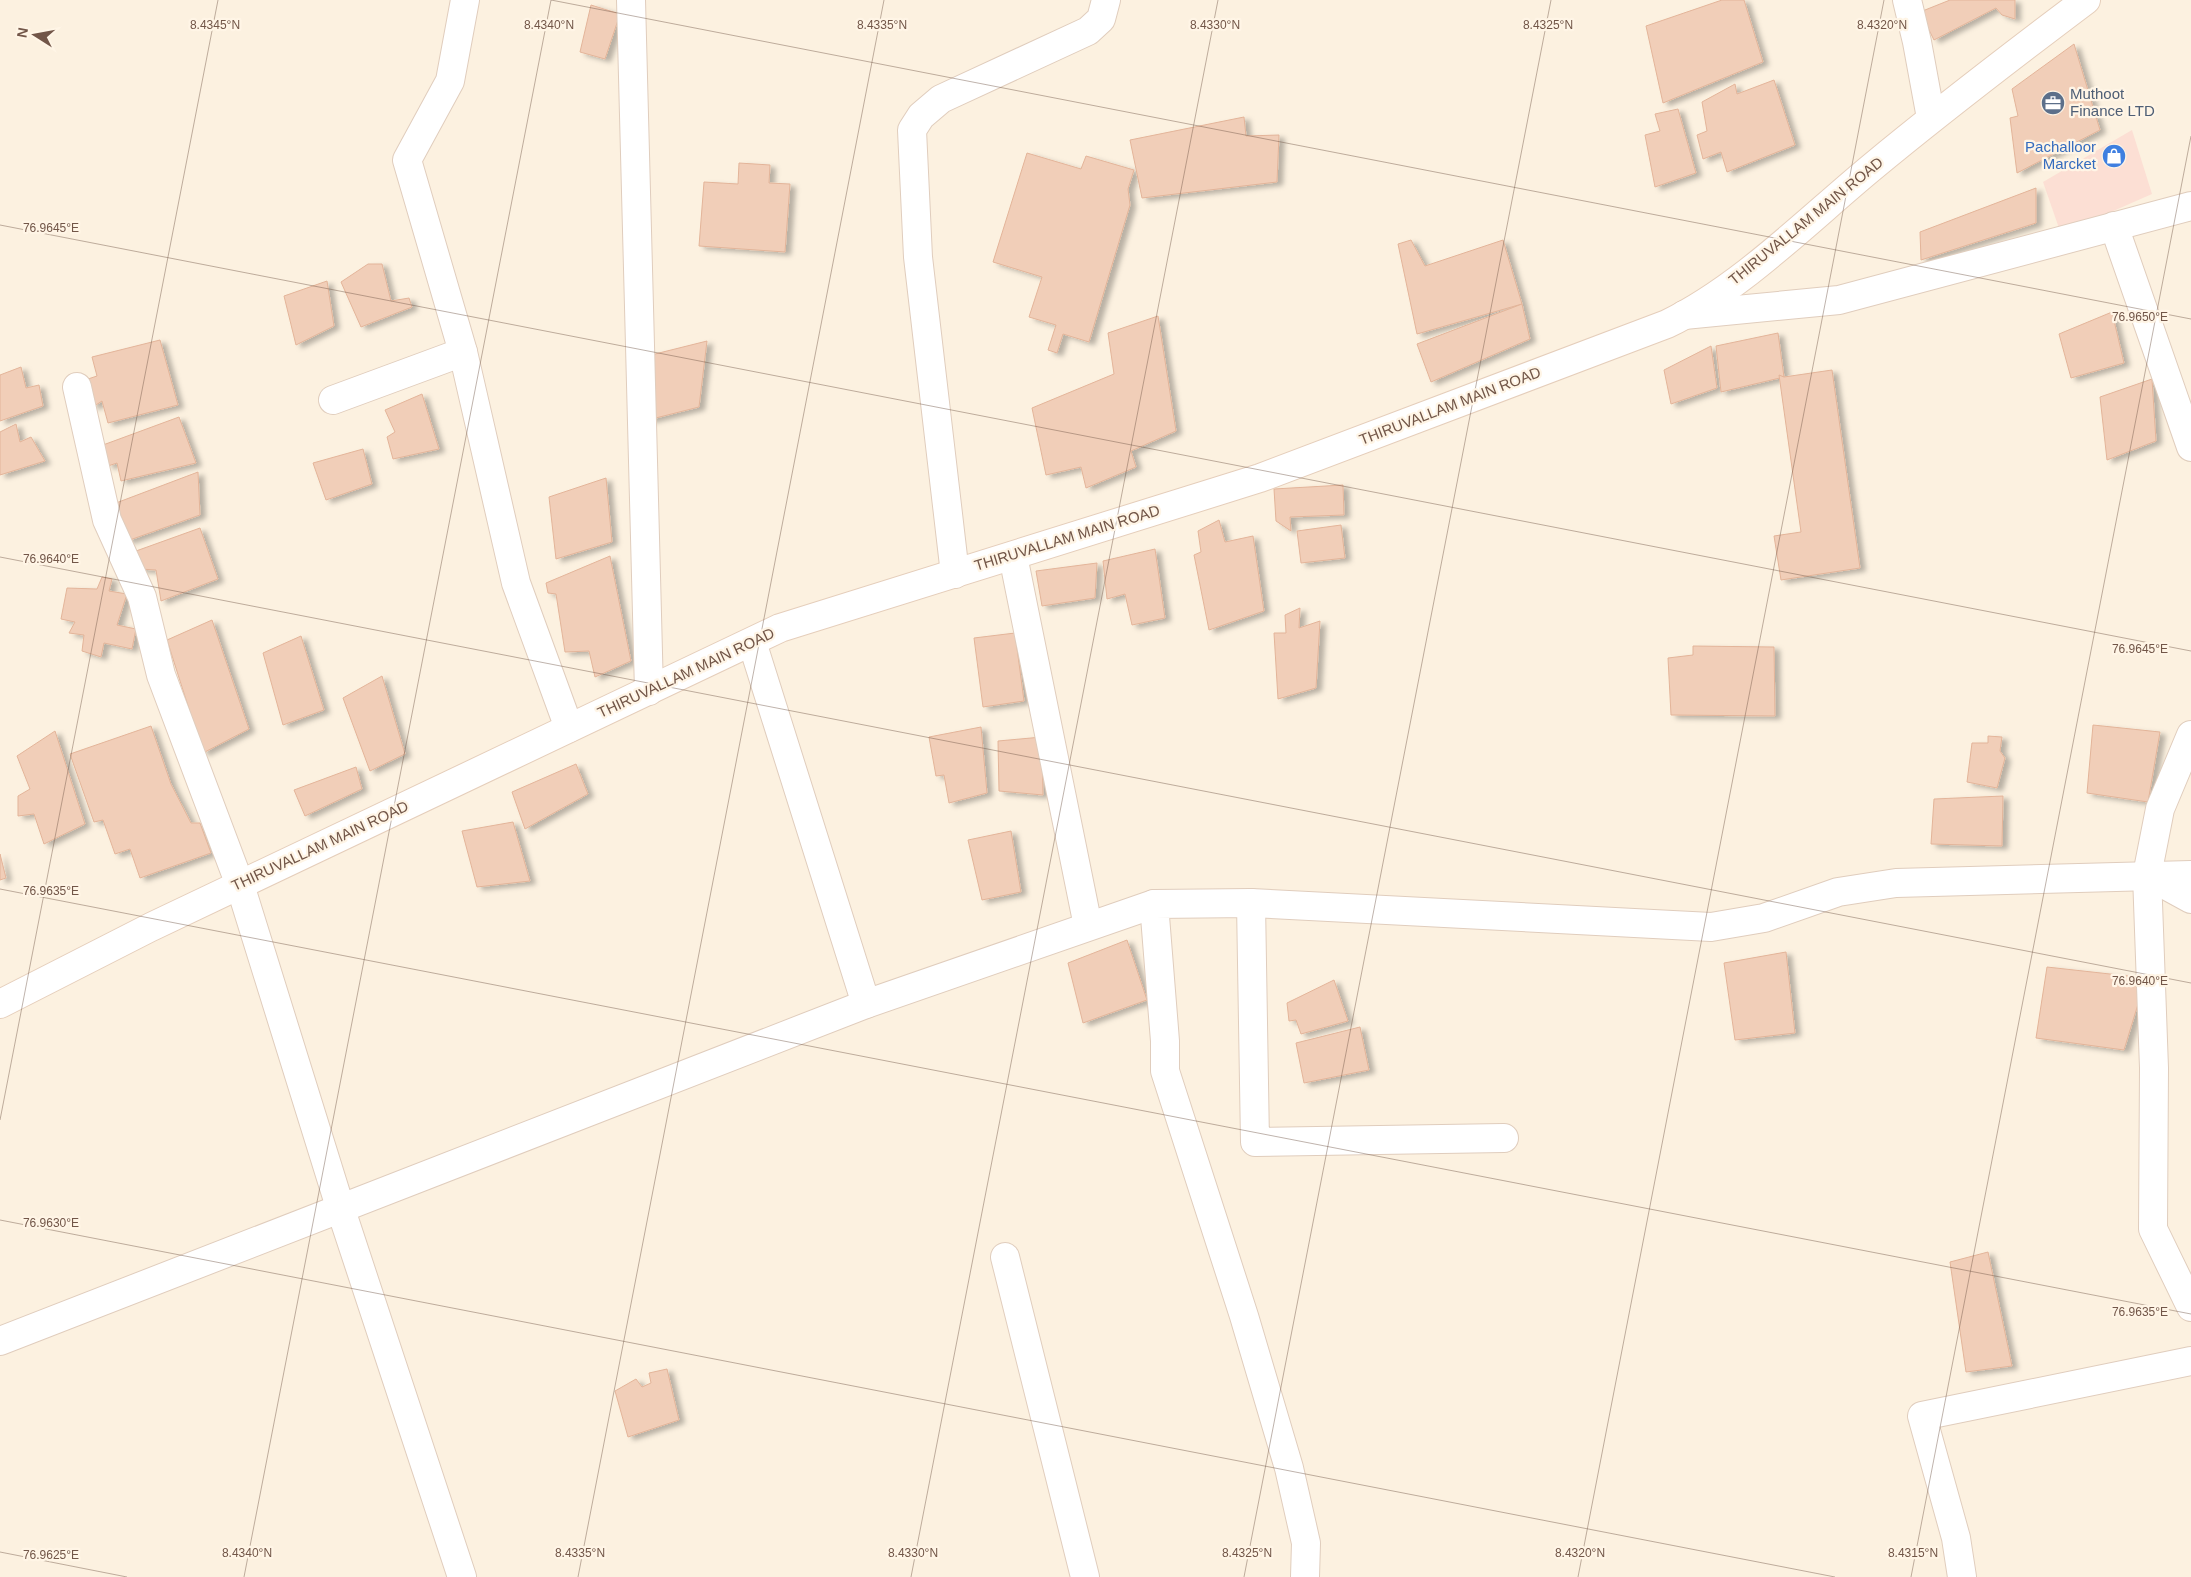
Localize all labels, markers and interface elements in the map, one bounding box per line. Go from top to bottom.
north arrow [10,10,60,60]
text: 8.4345°N [190,18,240,32]
text: 8.4340°N [524,18,574,32]
text: 8.4335°N [857,18,907,32]
text: 8.4330°N [1190,18,1240,32]
text: 8.4325°N [1523,18,1573,32]
text: 8.4320°N [1857,18,1907,32]
text: N [13,26,31,39]
place label: Muthoot Finance LTD [2070,85,2155,119]
office icon: Muthoot Finance LTD [2040,90,2066,116]
place label: Pachalloor Marcket [2025,138,2097,172]
shop icon: Pachalloor Marcket [2101,143,2127,169]
street label: THIRUVALLAM MAIN ROAD [1725,153,1886,288]
text: 76.9645°E [23,221,79,235]
text: 76.9650°E [2112,310,2168,324]
street label: THIRUVALLAM MAIN ROAD [1357,363,1543,448]
street label: THIRUVALLAM MAIN ROAD [972,501,1162,574]
text: 76.9640°E [23,552,79,566]
street label: THIRUVALLAM MAIN ROAD [595,624,777,721]
text: 76.9645°E [2112,642,2168,656]
street label: THIRUVALLAM MAIN ROAD [229,797,411,894]
text: 76.9635°E [23,884,79,898]
text: 76.9640°E [2112,974,2168,988]
text: 76.9630°E [23,1216,79,1230]
text: 76.9635°E [2112,1305,2168,1319]
text: 8.4340°N [222,1546,272,1560]
text: 8.4335°N [555,1546,605,1560]
text: 8.4330°N [888,1546,938,1560]
text: 8.4325°N [1222,1546,1272,1560]
text: 8.4320°N [1555,1546,1605,1560]
text: 8.4315°N [1888,1546,1938,1560]
text: 76.9625°E [23,1548,79,1562]

